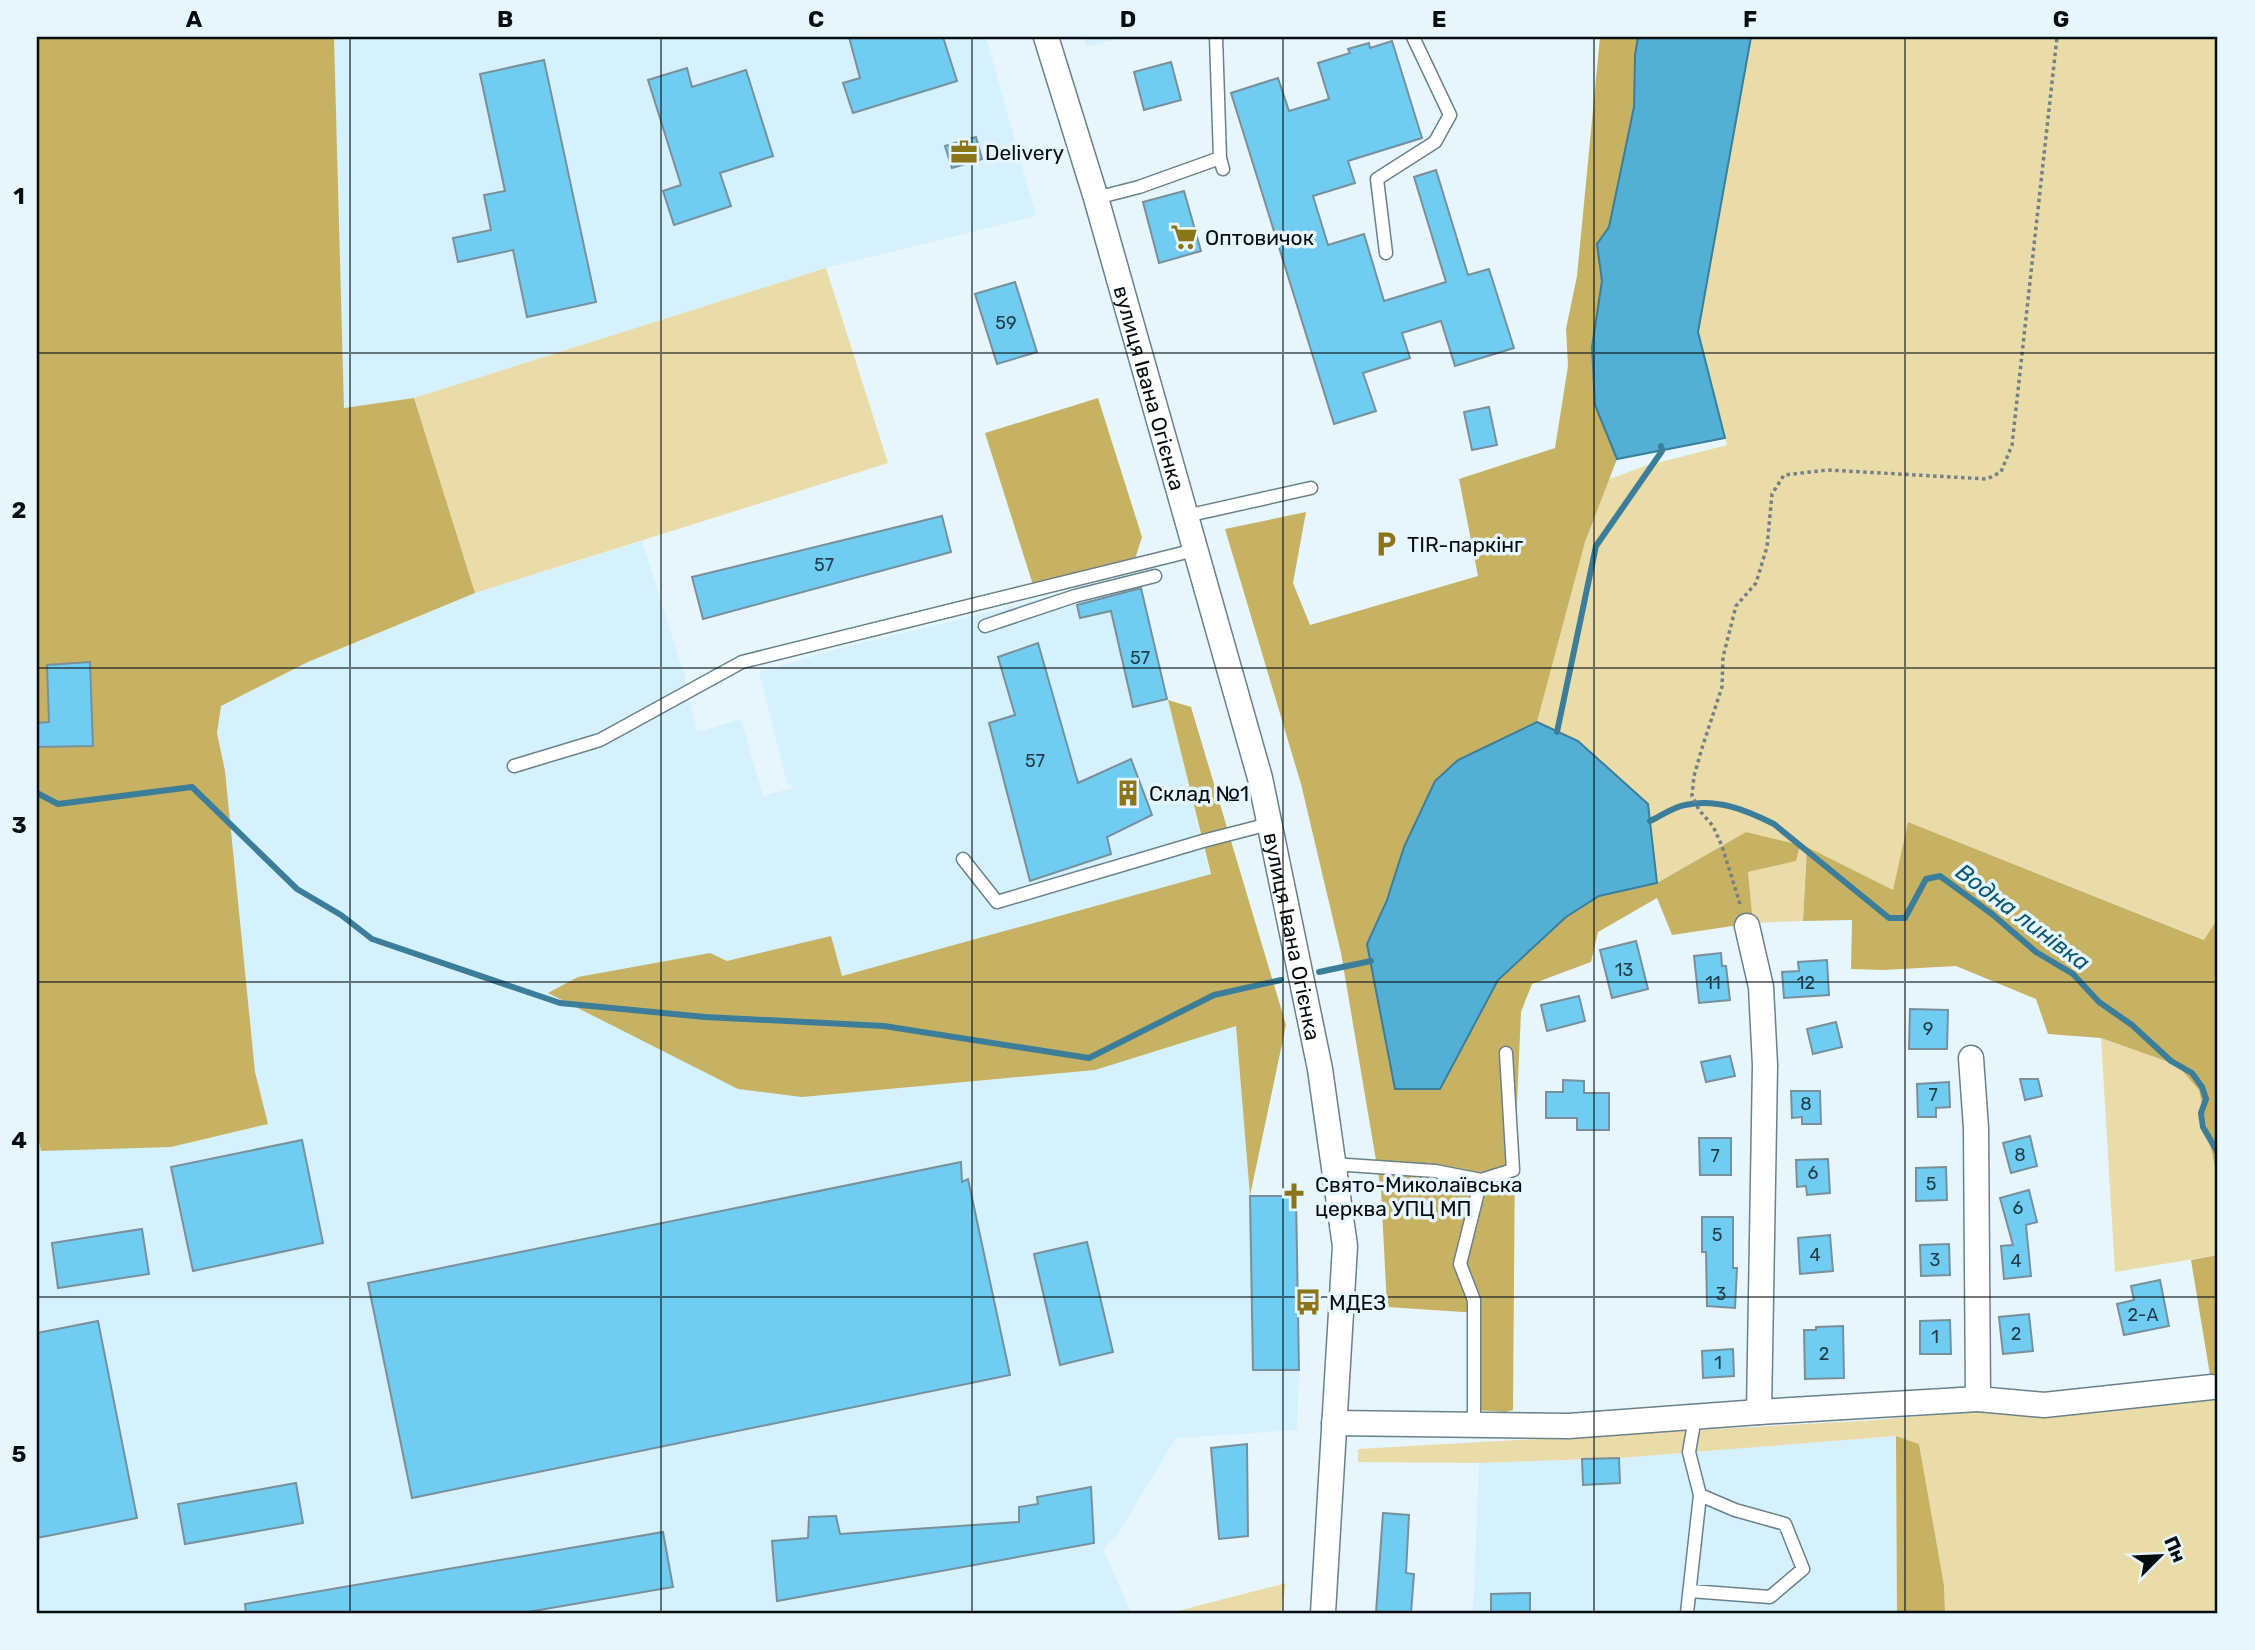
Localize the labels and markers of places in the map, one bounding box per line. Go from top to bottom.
office icon: Delivery [949,137,979,167]
place label: Delivery [985,140,1064,165]
supermarket icon: Оптовичок [1169,222,1199,252]
place label: Оптовичок [1205,225,1314,250]
parking icon: TIR-паркінг [1371,529,1401,559]
place label: TIR-паркінг [1407,532,1523,557]
building icon: Склад №1 [1113,778,1143,808]
place label: Склад №1 [1149,781,1249,806]
place label: Свято-Миколаївська церква УПЦ МП [1315,1172,1523,1221]
church icon: Свято-Миколаївська церква УПЦ МП [1279,1181,1309,1211]
bus stop icon: МДЕЗ [1293,1287,1323,1317]
place label: МДЕЗ [1329,1290,1386,1315]

